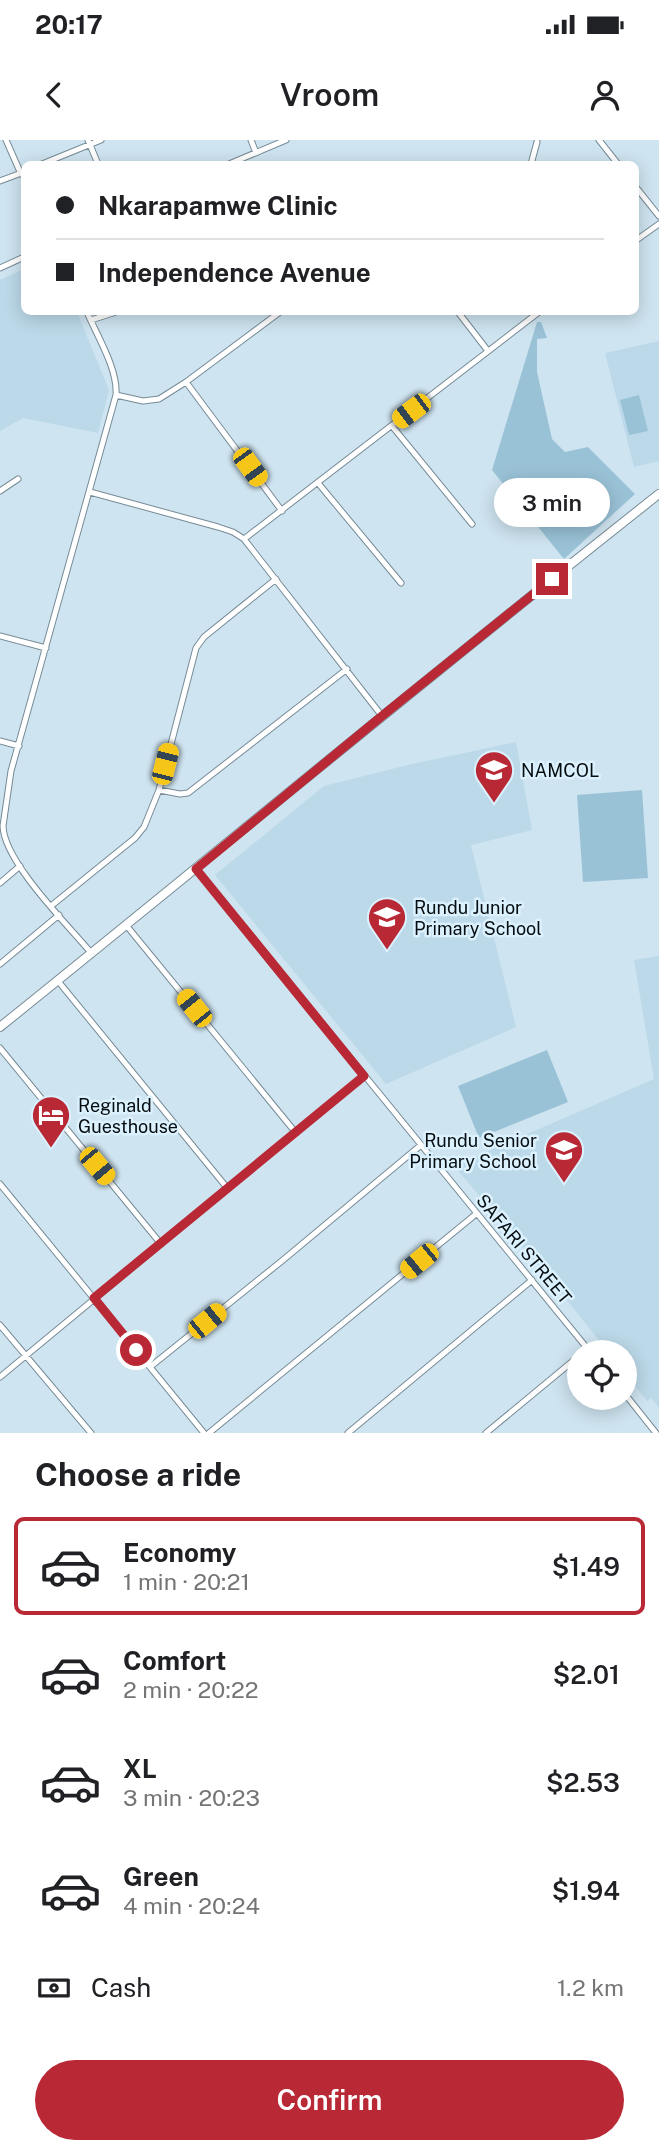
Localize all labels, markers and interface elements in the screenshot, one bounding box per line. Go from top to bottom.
text: 20:17 [35,9,103,40]
icon: back [35,76,73,114]
text: Vroom [280,76,379,113]
icon: person [586,76,624,114]
text: Nkarapamwe Clinic [98,190,338,221]
text: Independence Avenue [98,257,371,288]
car [388,390,435,432]
car [230,444,271,490]
callout: 3 min [494,478,610,526]
text: 3 min [522,489,582,516]
route end [536,563,568,595]
car [150,741,181,787]
school or university icon: NAMCOL [473,749,515,804]
place label: NAMCOL [521,760,599,781]
school or university icon: Rundu Junior Primary School [366,896,408,951]
place label: Rundu Junior Primary School [414,897,542,939]
car [173,985,216,1031]
hotel icon: Reginald Guesthouse [30,1094,72,1149]
place label: Reginald Guesthouse [78,1095,178,1137]
school or university icon: Rundu Senior Primary School [543,1129,585,1184]
place label: Rundu Senior Primary School [409,1130,537,1172]
car [76,1143,119,1189]
street label: SAFARI STREET [472,1190,576,1308]
car [397,1240,442,1282]
car [185,1300,230,1342]
route start [120,1334,152,1366]
map controls [567,1340,637,1410]
button: locate [567,1340,637,1410]
text: Choose a ride [35,1456,241,1493]
icon: car [39,1535,102,1598]
text: Economy [123,1537,236,1568]
text: $1.49 [552,1551,620,1582]
text: 1 min · 20:21 [123,1568,250,1595]
icon: car [39,1643,102,1706]
text: Comfort [123,1645,226,1676]
text: $2.01 [553,1659,620,1690]
text: 2 min · 20:22 [123,1676,258,1703]
icon: car [39,1751,102,1814]
text: XL [123,1753,157,1784]
text: $2.53 [546,1767,620,1798]
text: 3 min · 20:23 [123,1784,260,1811]
icon: car [39,1859,102,1922]
text: Green [123,1861,199,1892]
text: $1.94 [552,1875,620,1906]
text: 4 min · 20:24 [123,1892,260,1919]
icon: cash [35,1969,73,2007]
text: Cash [91,1972,151,2003]
text: 1.2 km [557,1974,624,2001]
button: Confirm [35,2060,624,2140]

